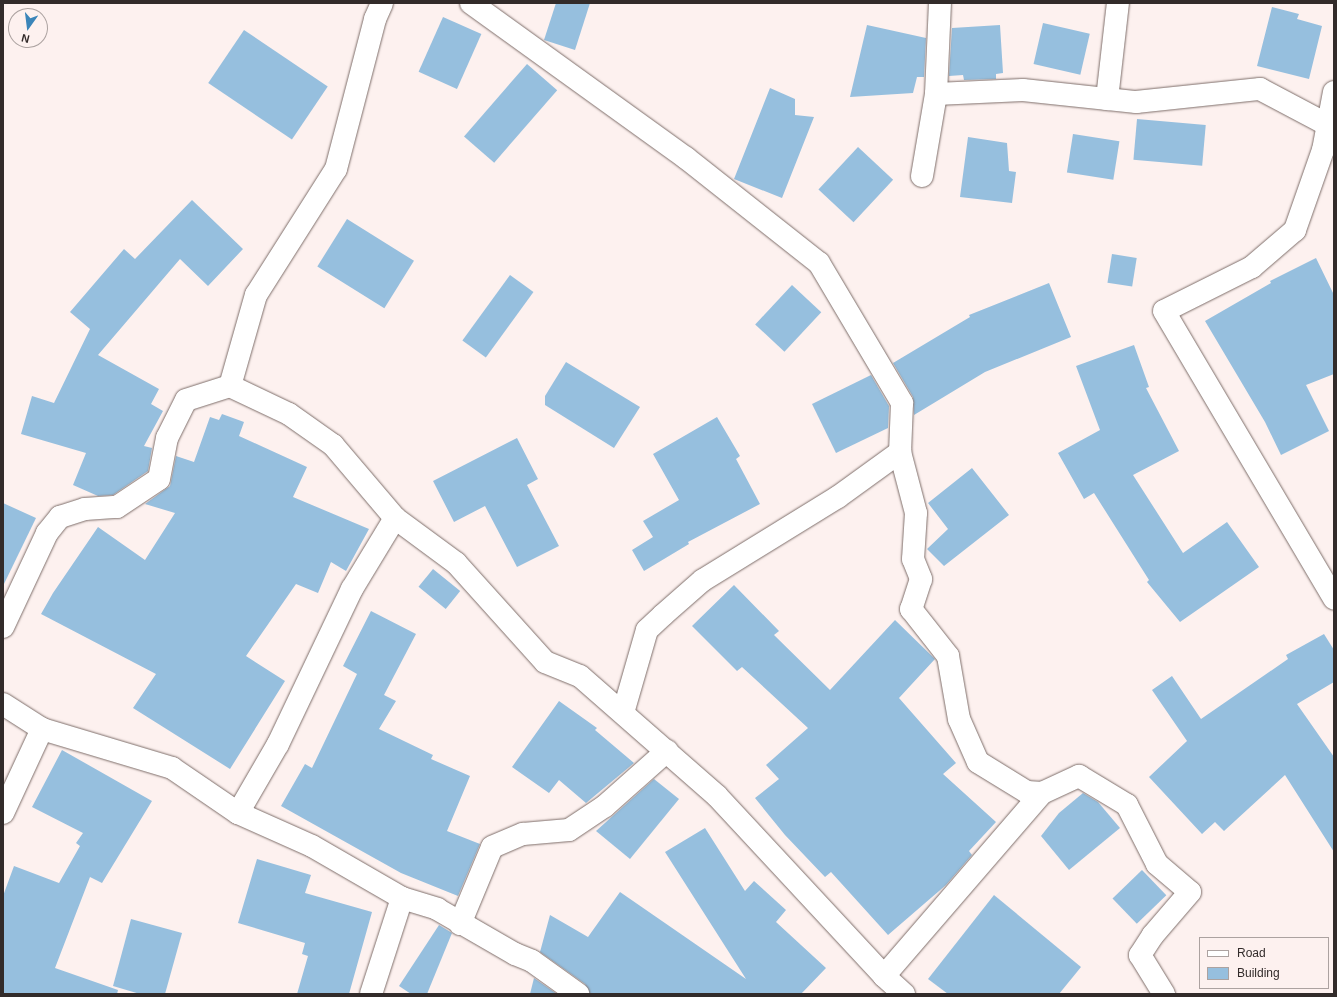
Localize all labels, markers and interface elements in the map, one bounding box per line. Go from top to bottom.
north arrow [8,8,48,48]
text: N [20,32,31,45]
legend [1199,937,1329,989]
text: Road [1237,946,1266,960]
text: Building [1237,966,1280,980]

